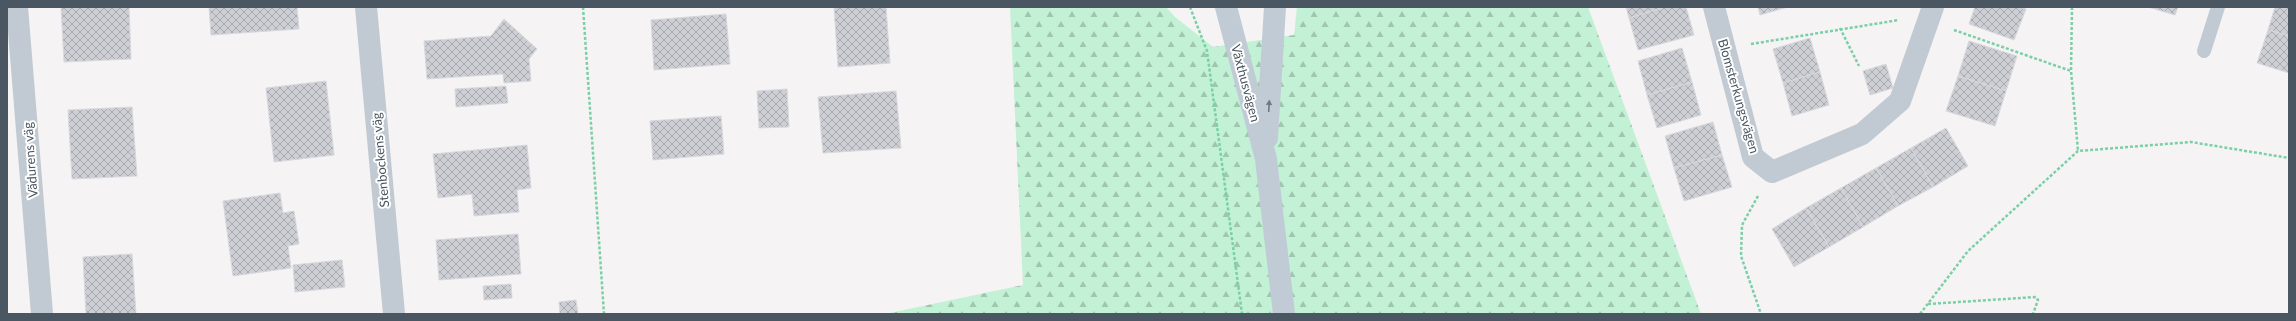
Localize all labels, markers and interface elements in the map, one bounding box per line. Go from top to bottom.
street label: Blomsterkungsvägen [1715,37,1763,155]
street label: Växthusvägen [1228,43,1264,123]
one-way arrow [1266,100,1273,112]
street label: Stenbockens väg [368,112,392,208]
street label: Vädurens väg [19,121,41,198]

